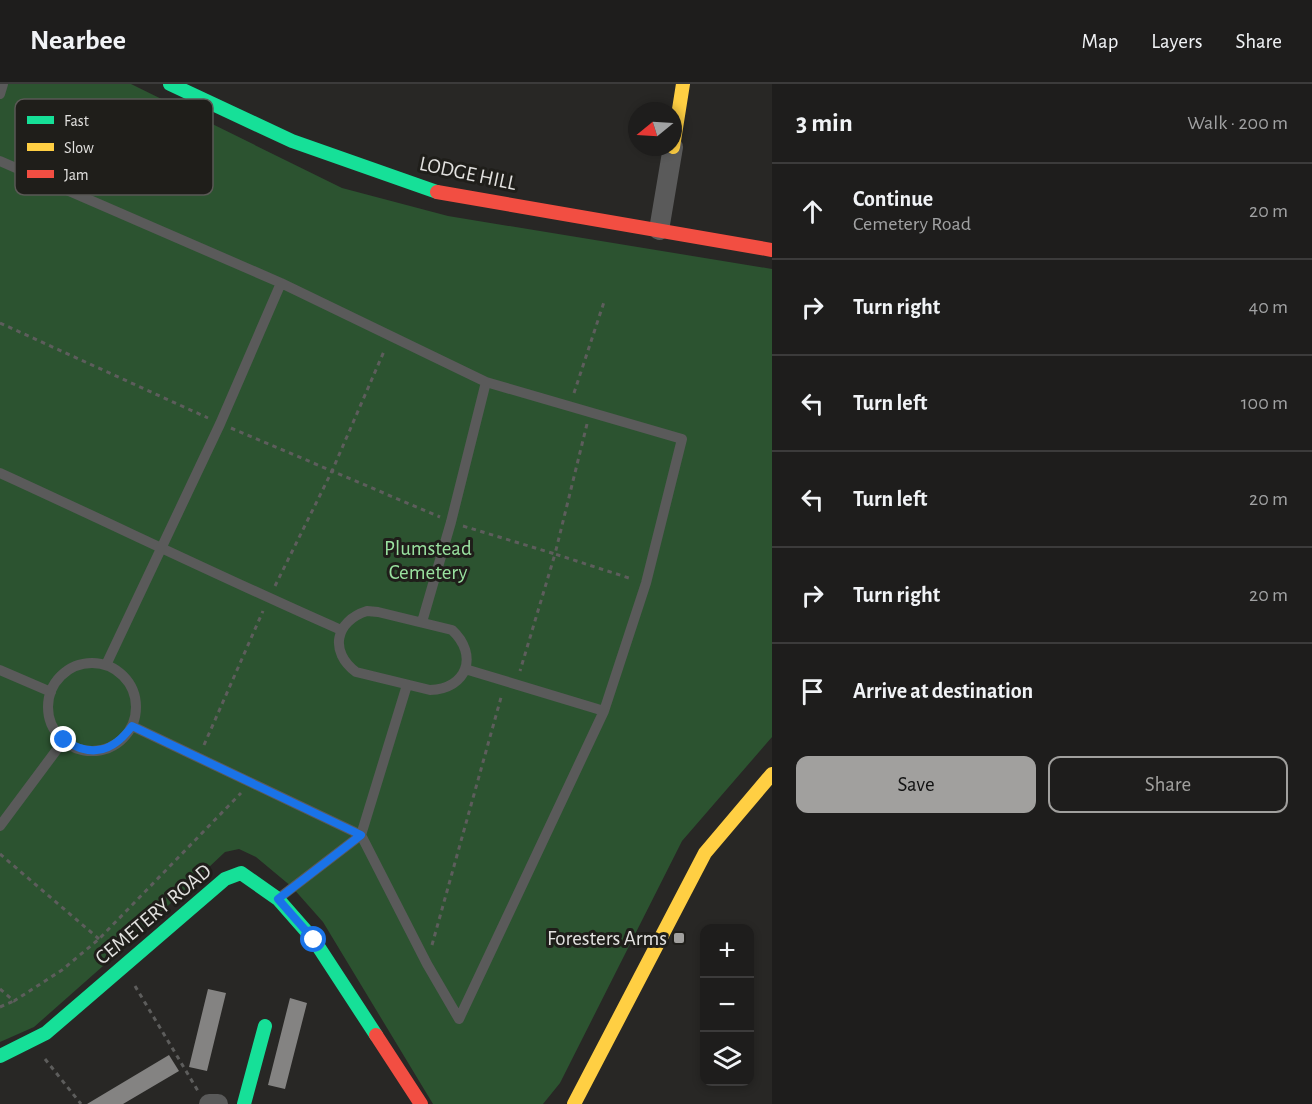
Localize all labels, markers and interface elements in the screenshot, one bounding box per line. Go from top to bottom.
text: Nearbee [30,27,126,55]
text: Map [1082,31,1118,52]
text: Layers [1151,31,1202,52]
text: Share [1235,31,1282,52]
legend [15,99,213,195]
north arrow [628,102,682,156]
text: 3 min [796,110,853,136]
text: Fast [64,113,89,129]
text: Walk · 200 m [1187,113,1288,133]
text: Slow [64,140,94,156]
street label: LODGE HILL [418,153,519,194]
text: Jam [64,167,89,183]
text: Continue [853,188,933,210]
icon: ahead [796,195,829,228]
text: 20 m [1249,201,1288,221]
text: Cemetery Road [853,214,971,234]
icon: right [796,291,829,324]
text: Turn right [853,296,940,318]
text: 40 m [1249,297,1288,317]
icon: left [796,387,829,420]
text: Turn left [853,392,927,414]
text: 100 m [1241,393,1288,413]
icon: left [796,483,829,516]
text: Turn left [853,488,927,510]
text: 20 m [1249,489,1288,509]
park label: Plumstead Cemetery [384,538,472,583]
icon: right [796,579,829,612]
text: Turn right [853,584,940,606]
text: 20 m [1249,585,1288,605]
icon: arrive [796,675,829,708]
text: Arrive at destination [853,680,1033,702]
route end [50,726,76,752]
button: Save [796,756,1036,813]
button: Share [1048,756,1288,813]
street label: CEMETERY ROAD [91,860,215,969]
map controls [700,924,754,1086]
button: + [700,924,754,978]
route start [300,926,326,952]
place label: Foresters Arms [547,928,667,949]
marker: Foresters Arms [672,931,686,945]
button: − [700,978,754,1032]
button: layers [700,1032,754,1086]

